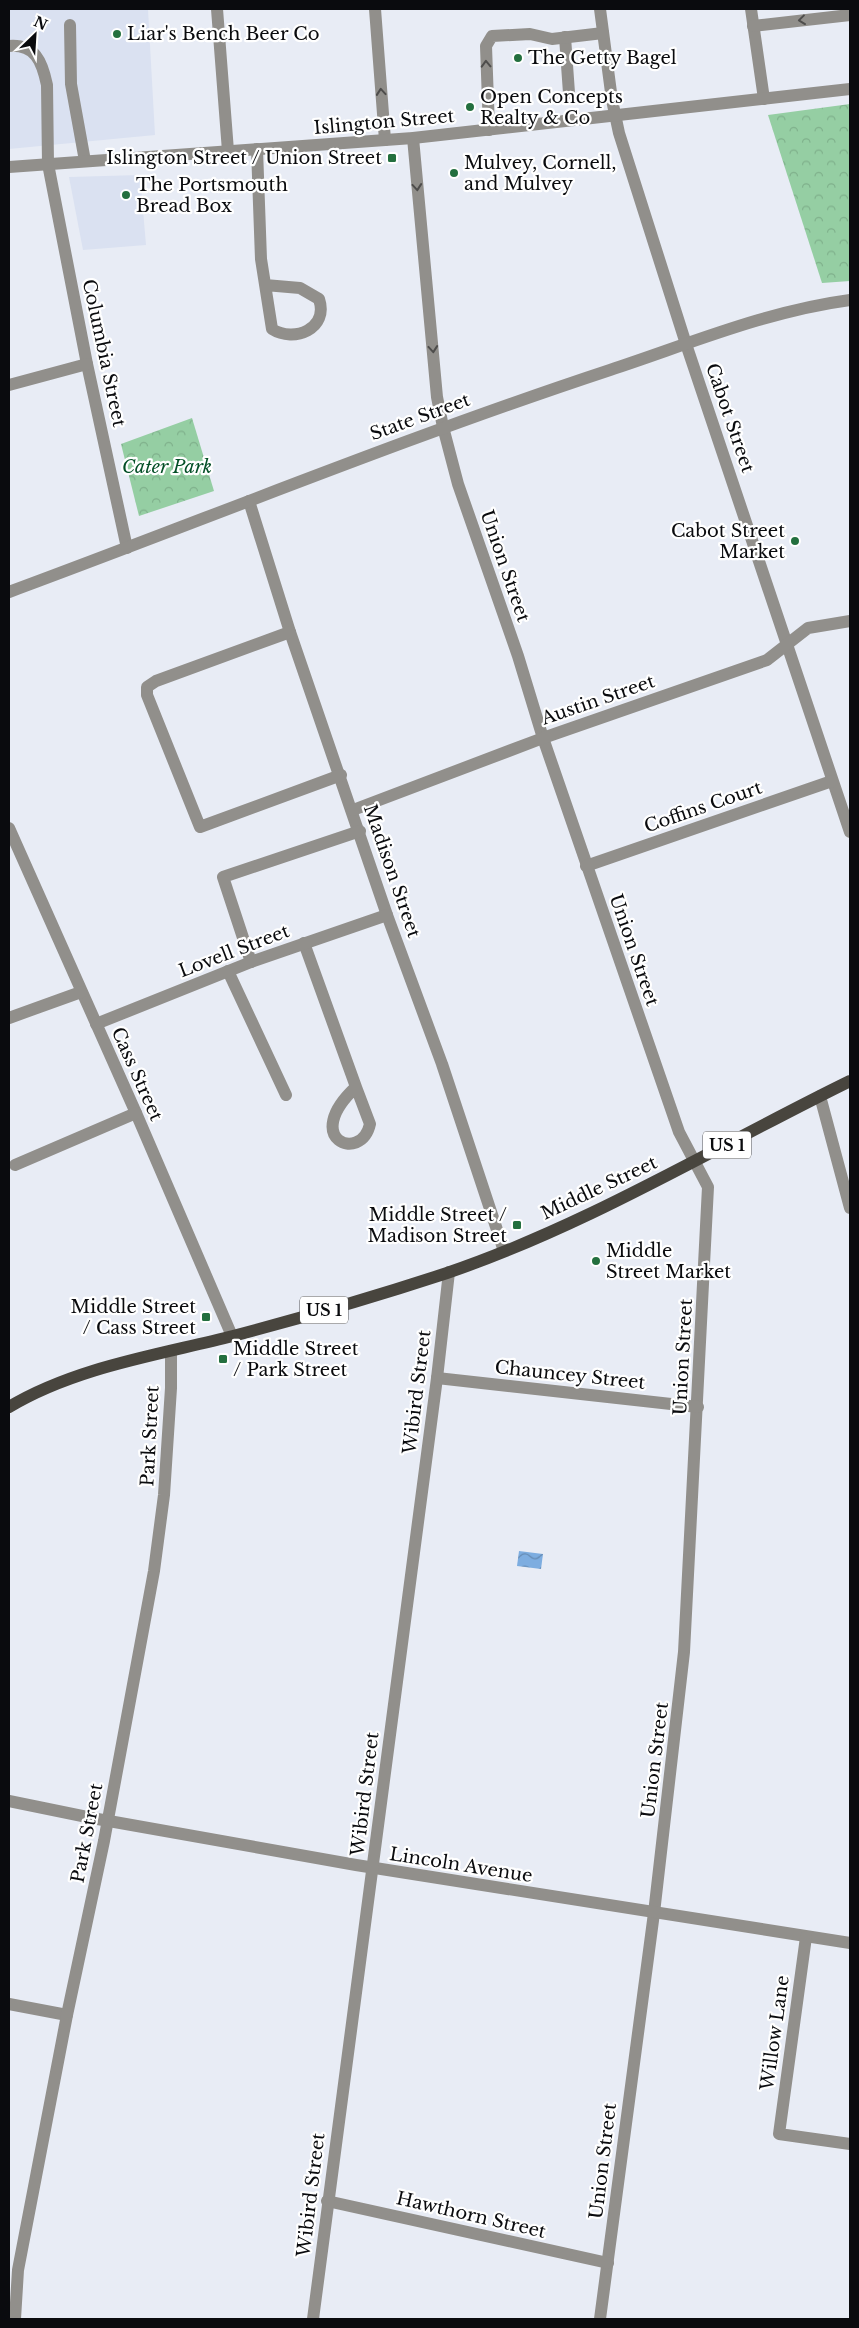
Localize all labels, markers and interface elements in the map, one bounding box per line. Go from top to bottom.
north arrow [10,10,60,60]
text: N [31,12,50,34]
one-way arrow [798,14,806,25]
place label: Liar's Bench Beer Co [127,23,319,45]
marker: Liar's Bench Beer Co [111,28,123,40]
place label: The Getty Bagel [528,47,677,69]
marker: The Getty Bagel [512,52,524,64]
one-way arrow [481,60,492,68]
place label: Open Concepts Realty & Co [480,86,623,129]
one-way arrow [376,88,387,96]
marker: Open Concepts Realty & Co [464,101,476,113]
street label: Islington Street [313,105,455,139]
place label: Islington Street / Union Street [106,147,382,169]
marker: Islington Street / Union Street [386,152,398,164]
place label: Mulvey, Cornell, and Mulvey [464,152,616,195]
marker: Mulvey, Cornell, and Mulvey [448,167,460,179]
place label: The Portsmouth Bread Box [136,174,288,217]
one-way arrow [411,183,422,191]
marker: The Portsmouth Bread Box [120,189,132,201]
street label: Columbia Street [78,277,130,429]
one-way arrow [427,345,438,353]
street label: Cabot Street [701,360,759,476]
street label: State Street [367,389,473,445]
park label: Cater Park [122,456,212,478]
street label: Union Street [476,507,535,625]
place label: Cabot Street Market [671,520,785,563]
marker: Cabot Street Market [789,535,801,547]
street label: Austin Street [537,670,658,730]
street label: Coffins Court [641,776,765,837]
street label: Madison Street [359,801,425,941]
street label: Union Street [605,891,664,1009]
street label: Lovell Street [176,920,292,982]
street label: Cass Street [107,1024,167,1124]
road number: US 1 [703,1132,751,1158]
street label: Middle Street [537,1151,661,1224]
place label: Middle Street / Madison Street [367,1204,507,1247]
marker: Middle Street / Madison Street [511,1219,523,1231]
place label: Middle Street Market [606,1240,731,1283]
marker: Middle Street Market [590,1255,602,1267]
place label: Middle Street / Cass Street [70,1296,196,1339]
road number: US 1 [300,1296,348,1324]
street label: Union Street [669,1298,697,1416]
marker: Middle Street / Cass Street [200,1311,212,1323]
street label: Wibird Street [398,1328,436,1456]
place label: Middle Street / Park Street [233,1338,359,1381]
marker: Middle Street / Park Street [217,1353,229,1365]
street label: Chauncey Street [494,1356,647,1394]
street label: Park Street [136,1385,164,1487]
street label: Union Street [637,1700,673,1819]
street label: Wibird Street [346,1730,384,1858]
street label: Park Street [67,1781,107,1885]
street label: Lincoln Avenue [388,1843,534,1887]
street label: Willow Lane [756,1974,794,2093]
street label: Union Street [585,2101,621,2220]
street label: Wibird Street [292,2131,330,2259]
street label: Hawthorn Street [394,2187,548,2243]

